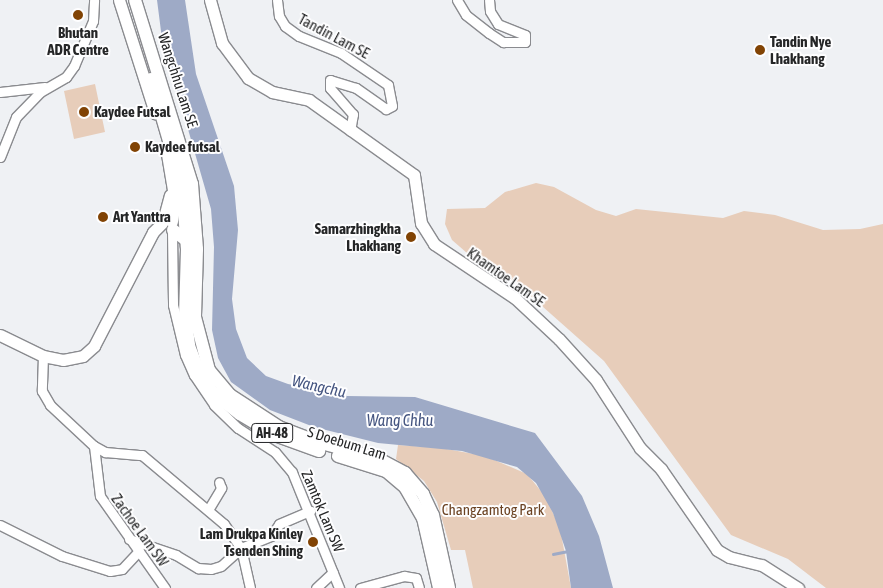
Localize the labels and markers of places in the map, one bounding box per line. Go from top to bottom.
marker: Bhutan ADR Centre [72,9,84,21]
place label: Bhutan ADR Centre [47,23,109,58]
place label: Tandin Nye Lhakhang [770,32,831,67]
marker: Tandin Nye Lhakhang [754,44,766,56]
place label: Kaydee Futsal [94,103,170,121]
marker: Kaydee Futsal [78,106,90,118]
place label: Kaydee futsal [145,138,220,156]
marker: Kaydee futsal [129,141,141,153]
place label: Art Yanttra [113,208,171,226]
marker: Art Yanttra [97,211,109,223]
place label: Samarzhingkha Lhakhang [315,219,401,254]
marker: Samarzhingkha Lhakhang [405,231,417,243]
place label: Lam Drukpa Kinley Tsenden Shing [200,524,303,559]
marker: Lam Drukpa Kinley Tsenden Shing [307,536,319,548]

